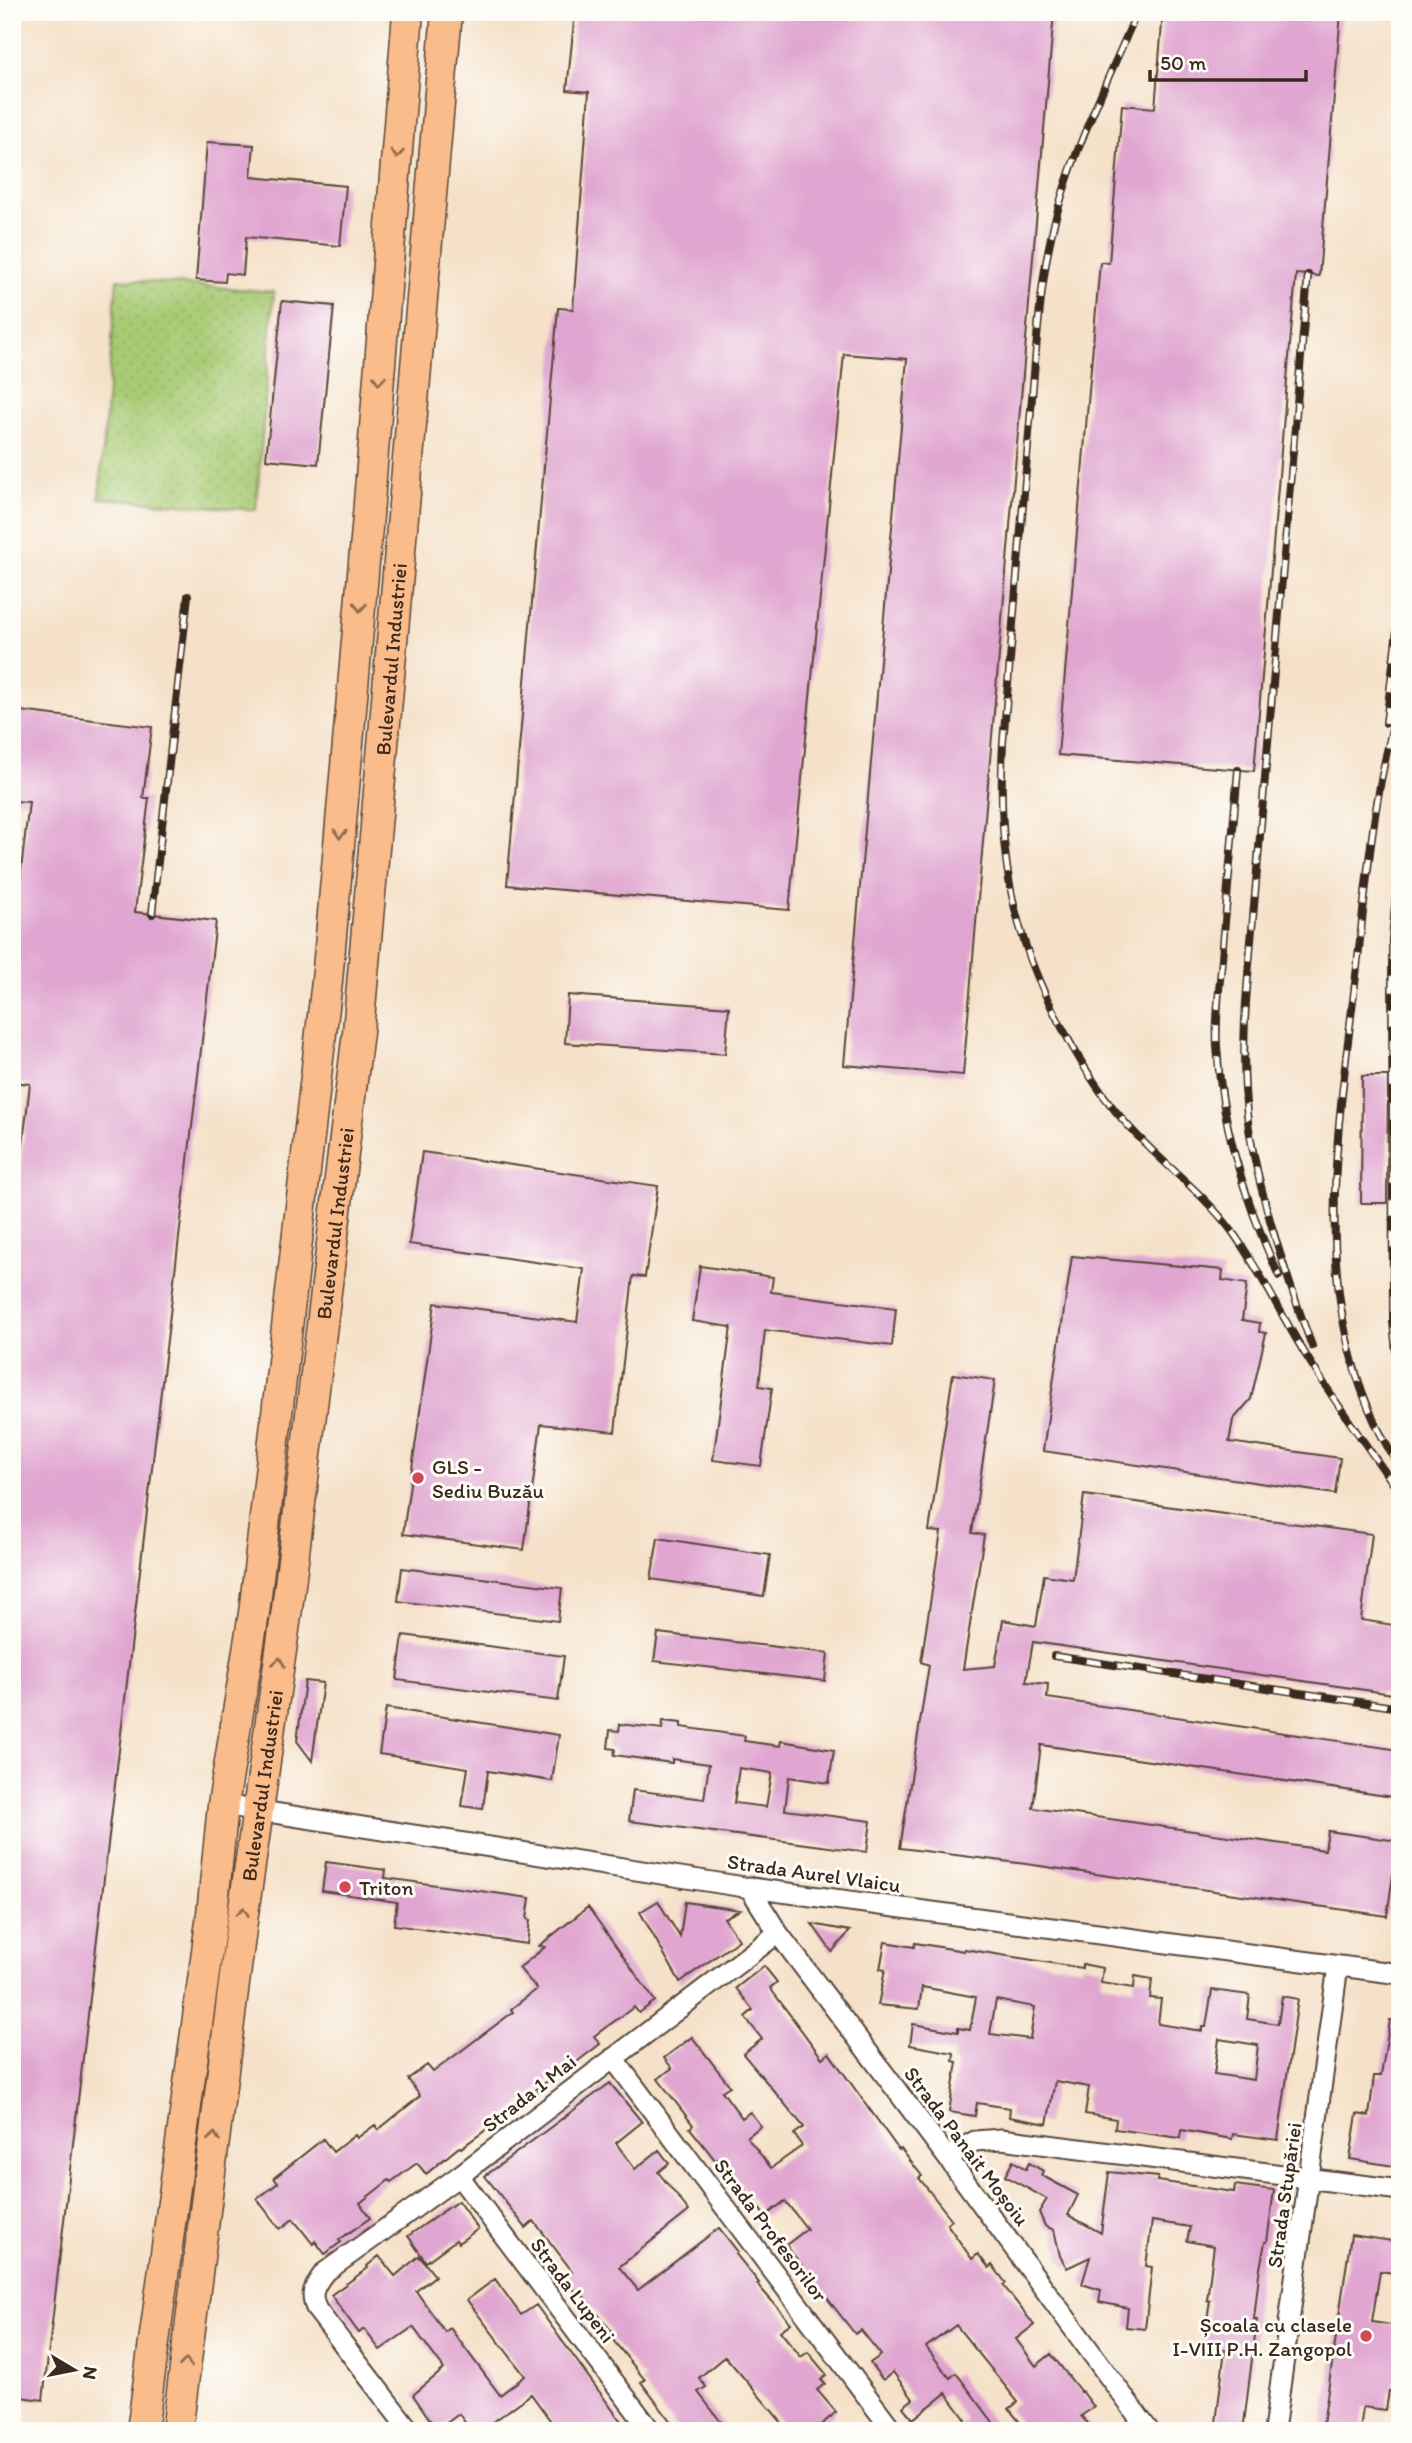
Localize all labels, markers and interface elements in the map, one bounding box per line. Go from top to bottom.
scale bar [1150,38,1305,82]
text: 50 m [1160,50,1207,75]
one-way arrow [390,148,405,159]
one-way arrow [372,375,387,386]
street label: Bulevardul Industriei [370,562,411,756]
one-way arrow [353,601,368,613]
one-way arrow [333,828,348,839]
street label: Bulevardul Industriei [310,1126,359,1321]
place label: GLS - Sediu Buzău [432,1454,544,1503]
marker: GLS - Sediu Buzău [410,1470,426,1486]
one-way arrow [271,1656,286,1668]
street label: Bulevardul Industriei [235,1688,288,1883]
street label: Strada Aurel Vlaicu [726,1848,903,1898]
place label: Triton [359,1875,414,1900]
marker: Triton [337,1879,353,1895]
one-way arrow [235,1906,250,1918]
street label: Strada 1 Mai [477,2049,581,2137]
street label: Strada Panait Moșoiu [899,2061,1035,2231]
street label: Strada Stupăriei [1261,2121,1307,2269]
one-way arrow [207,2132,222,2143]
street label: Strada Profesorilor [709,2153,833,2307]
street label: Strada Lupeni [525,2233,621,2347]
place label: Școala cu clasele I-VIII P.H. Zangopol [1172,2312,1352,2361]
marker: Școala cu clasele I-VIII P.H. Zangopol [1358,2328,1374,2344]
north arrow [38,2334,108,2404]
one-way arrow [178,2357,193,2369]
text: N [78,2365,103,2381]

